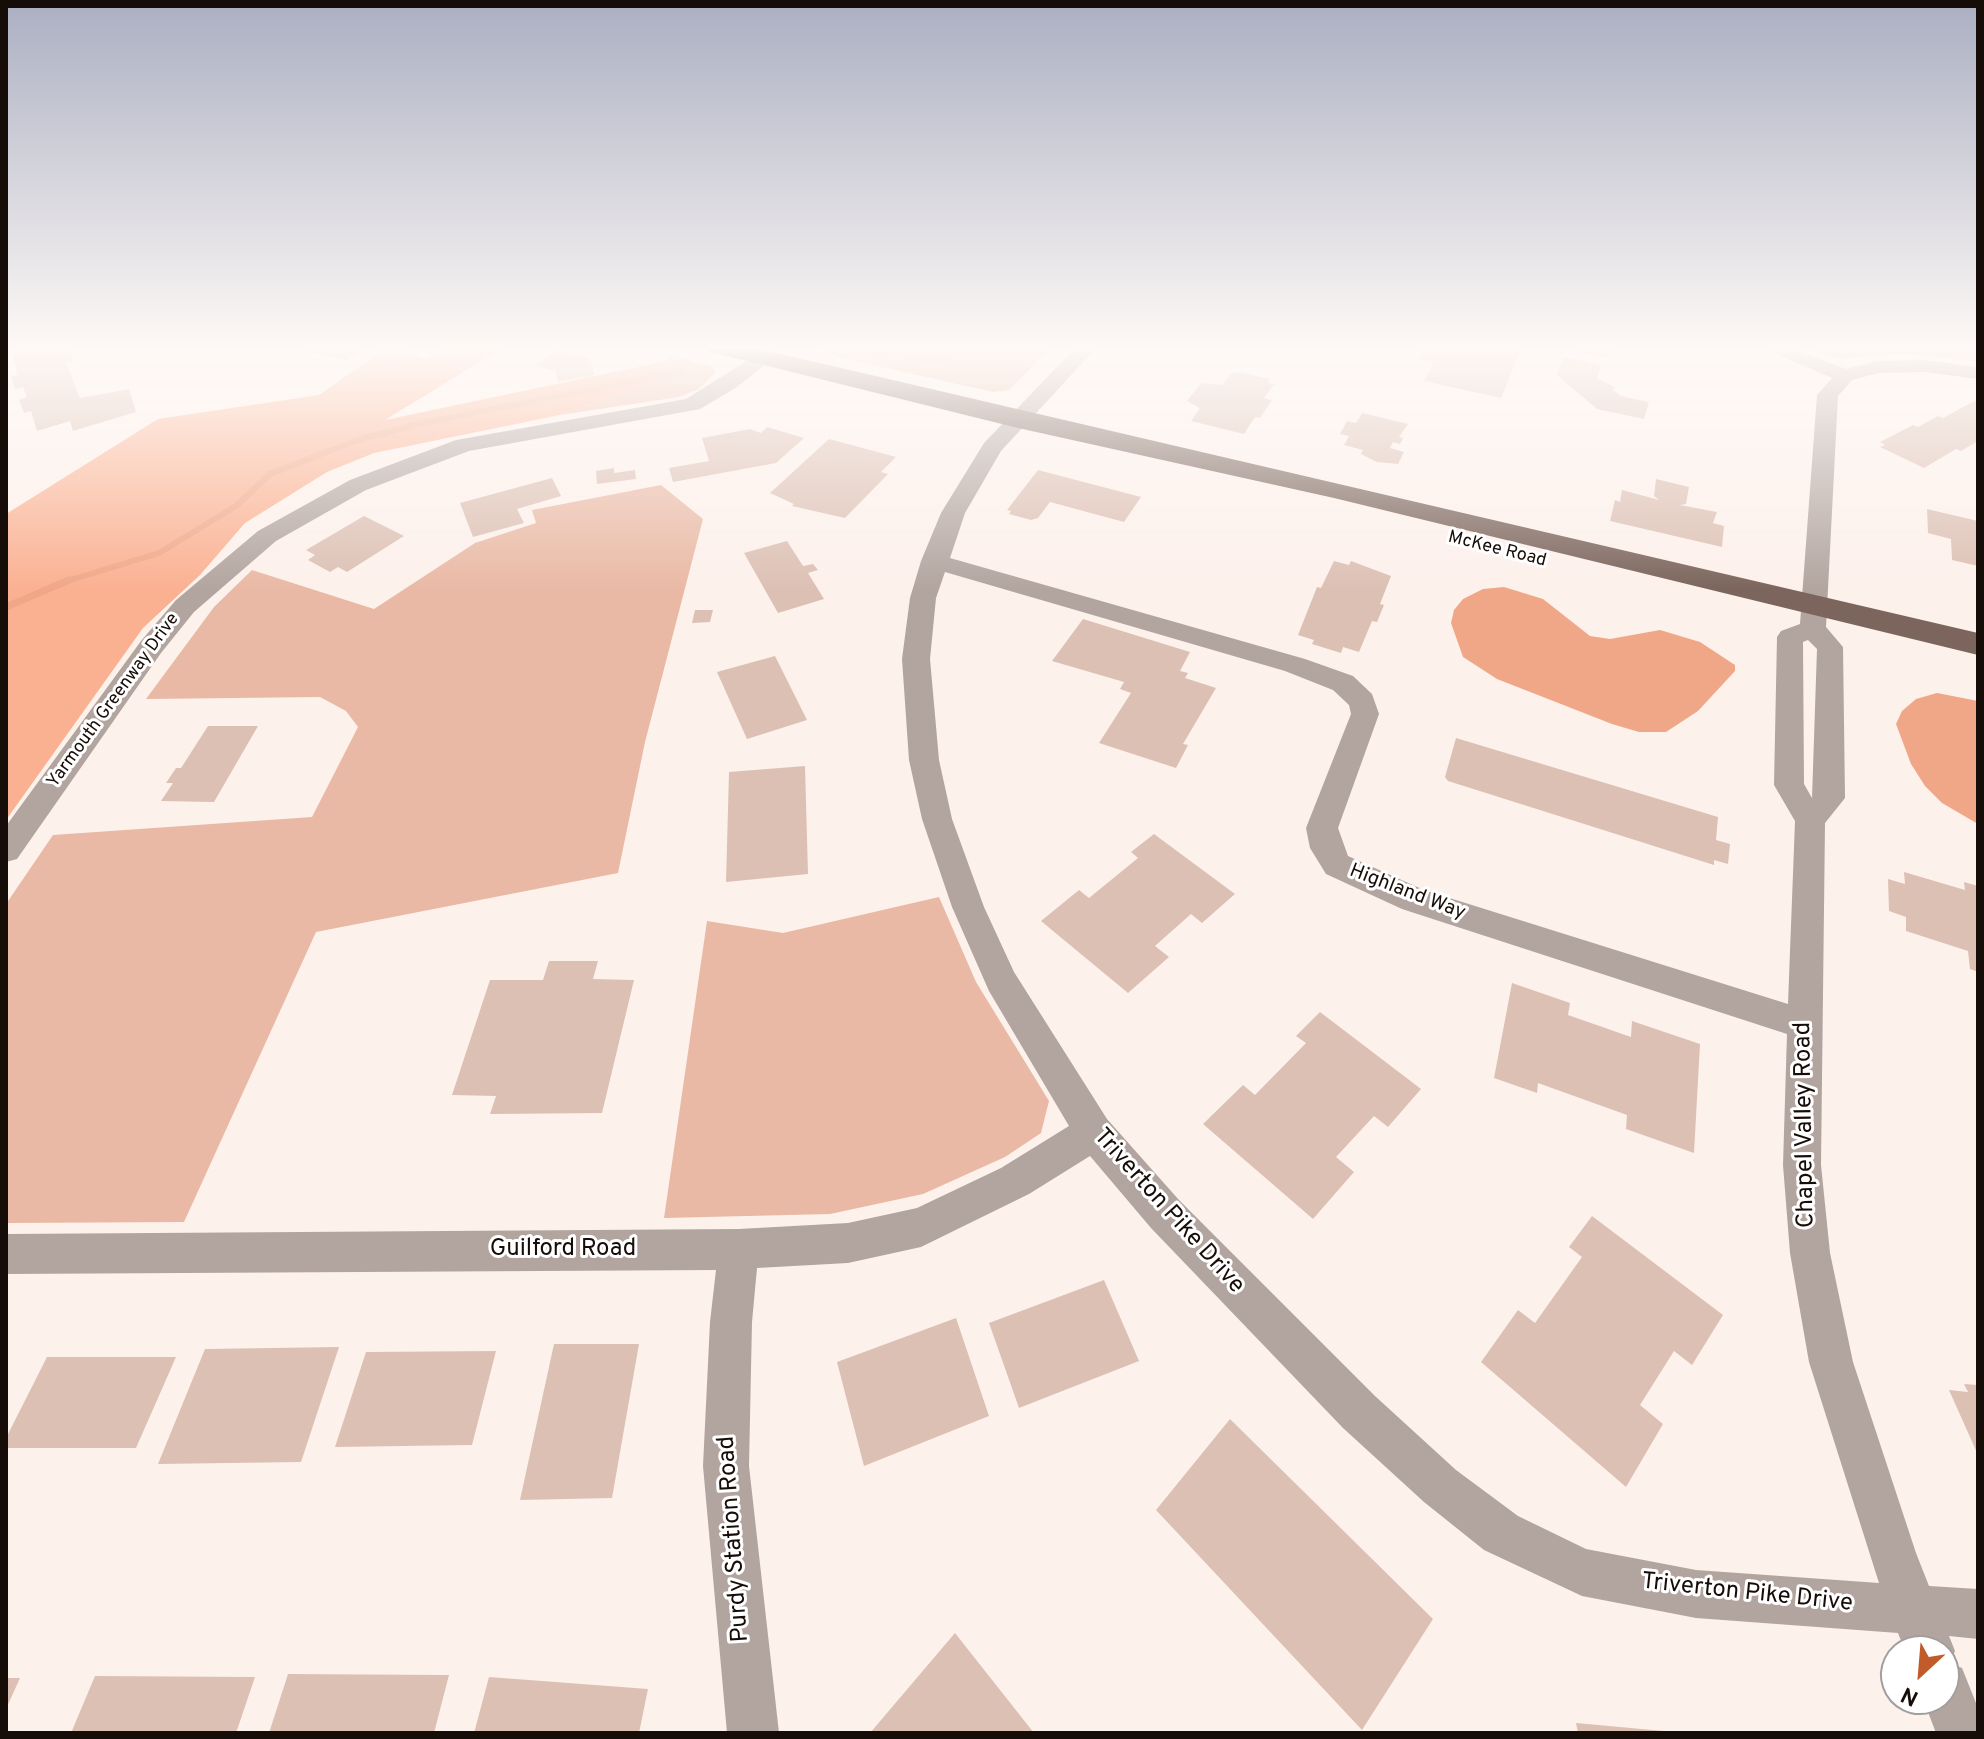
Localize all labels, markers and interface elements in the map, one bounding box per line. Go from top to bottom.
street label: McKee Road [1446,527,1548,573]
street label: Yarmouth Greenway Drive [43,609,185,793]
street label: Highland Way [1346,860,1468,926]
street label: Chapel Valley Road [1790,1022,1822,1228]
street label: Triverton Pike Drive [1086,1124,1250,1300]
street label: Guilford Road [490,1236,636,1264]
street label: Purdy Station Road [713,1435,757,1643]
street label: Triverton Pike Drive [1640,1569,1854,1619]
north arrow [1880,1635,1960,1715]
text: N [1897,1680,1923,1711]

